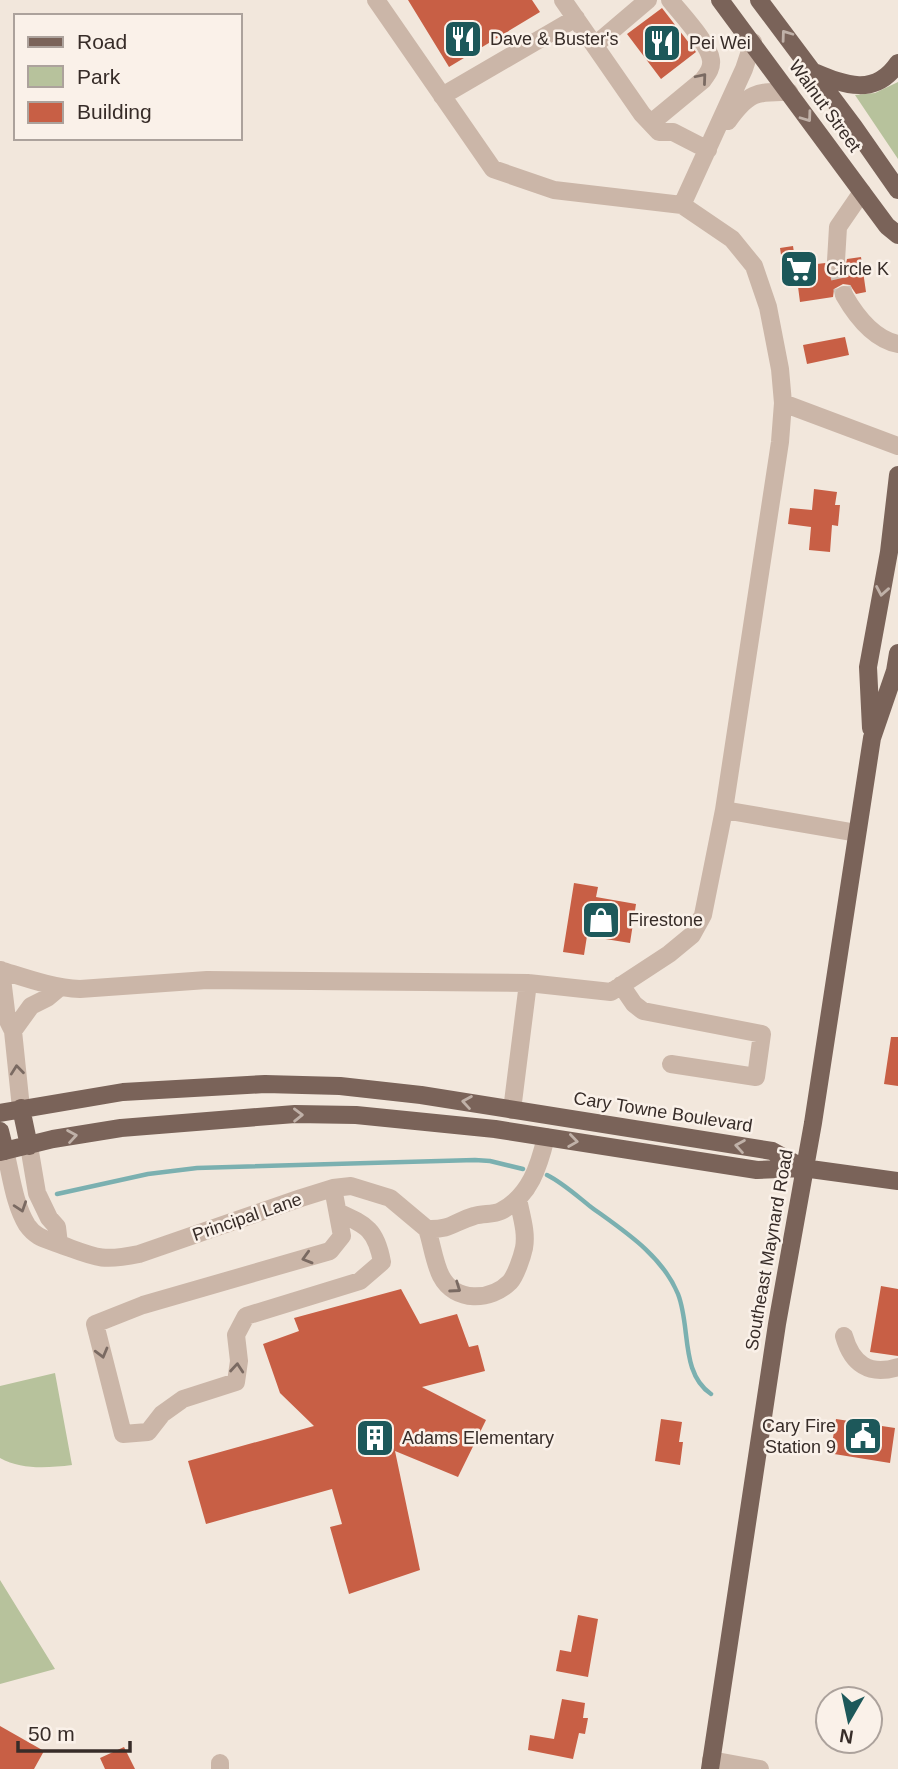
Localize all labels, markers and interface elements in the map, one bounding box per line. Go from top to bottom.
legend [14,14,242,140]
restaurant icon: Dave & Buster's [442,18,484,60]
restaurant icon: Pei Wei [641,22,683,64]
place label: Dave & Buster's [490,29,619,49]
text: Road [77,30,127,53]
one-way arrow [782,30,795,43]
place label: Pei Wei [689,33,751,53]
street label: Walnut Street [785,56,865,156]
text: Park [77,65,121,88]
one-way arrow [694,73,706,86]
text: Building [77,100,152,123]
one-way arrow [799,109,812,122]
supermarket icon: Circle K [778,248,820,290]
place label: Circle K [826,259,889,279]
one-way arrow [875,585,890,597]
shop icon: Firestone [580,899,622,941]
place label: Firestone [628,910,703,930]
one-way arrow [10,1064,25,1075]
street label: Cary Towne Boulevard [572,1088,754,1136]
one-way arrow [461,1095,472,1110]
one-way arrow [293,1107,304,1122]
one-way arrow [66,1129,78,1144]
one-way arrow [567,1134,579,1149]
one-way arrow [734,1138,746,1153]
street label: Southeast Maynard Road [741,1148,797,1352]
street label: Principal Lane [190,1189,304,1245]
one-way arrow [12,1200,27,1212]
one-way arrow [301,1249,313,1264]
one-way arrow [448,1280,461,1292]
one-way arrow [94,1347,108,1359]
one-way arrow [229,1362,244,1373]
public building icon: Cary Fire Station 9 [842,1415,884,1457]
place label: Cary Fire Station 9 [762,1416,836,1457]
building icon: Adams Elementary [354,1417,396,1459]
place label: Adams Elementary [402,1428,554,1448]
north arrow [814,1685,884,1755]
scale bar [18,1710,130,1754]
text: 50 m [28,1722,75,1745]
text: N [838,1725,855,1748]

